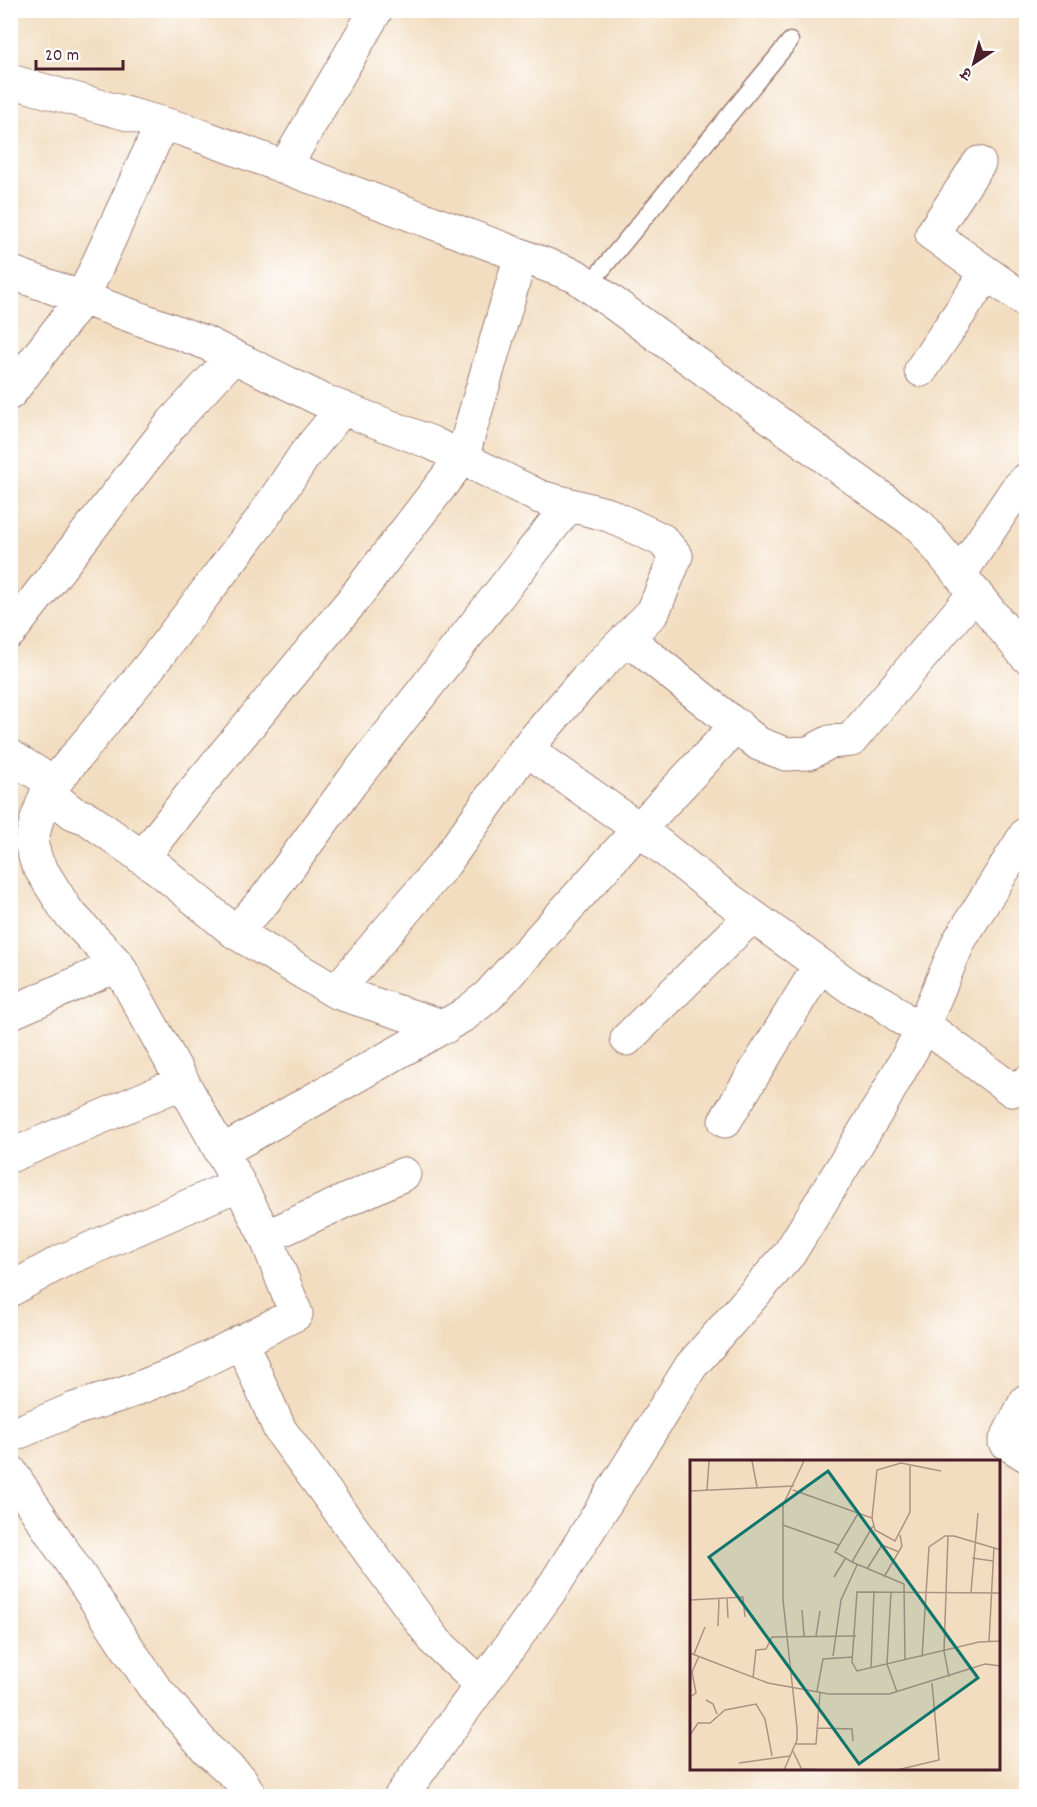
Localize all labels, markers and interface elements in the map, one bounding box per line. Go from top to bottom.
scale bar [36,33,123,71]
north arrow [944,33,1004,93]
text: 20 m [45,44,79,69]
text: उ [955,61,978,86]
inset map [690,1460,1001,1771]

